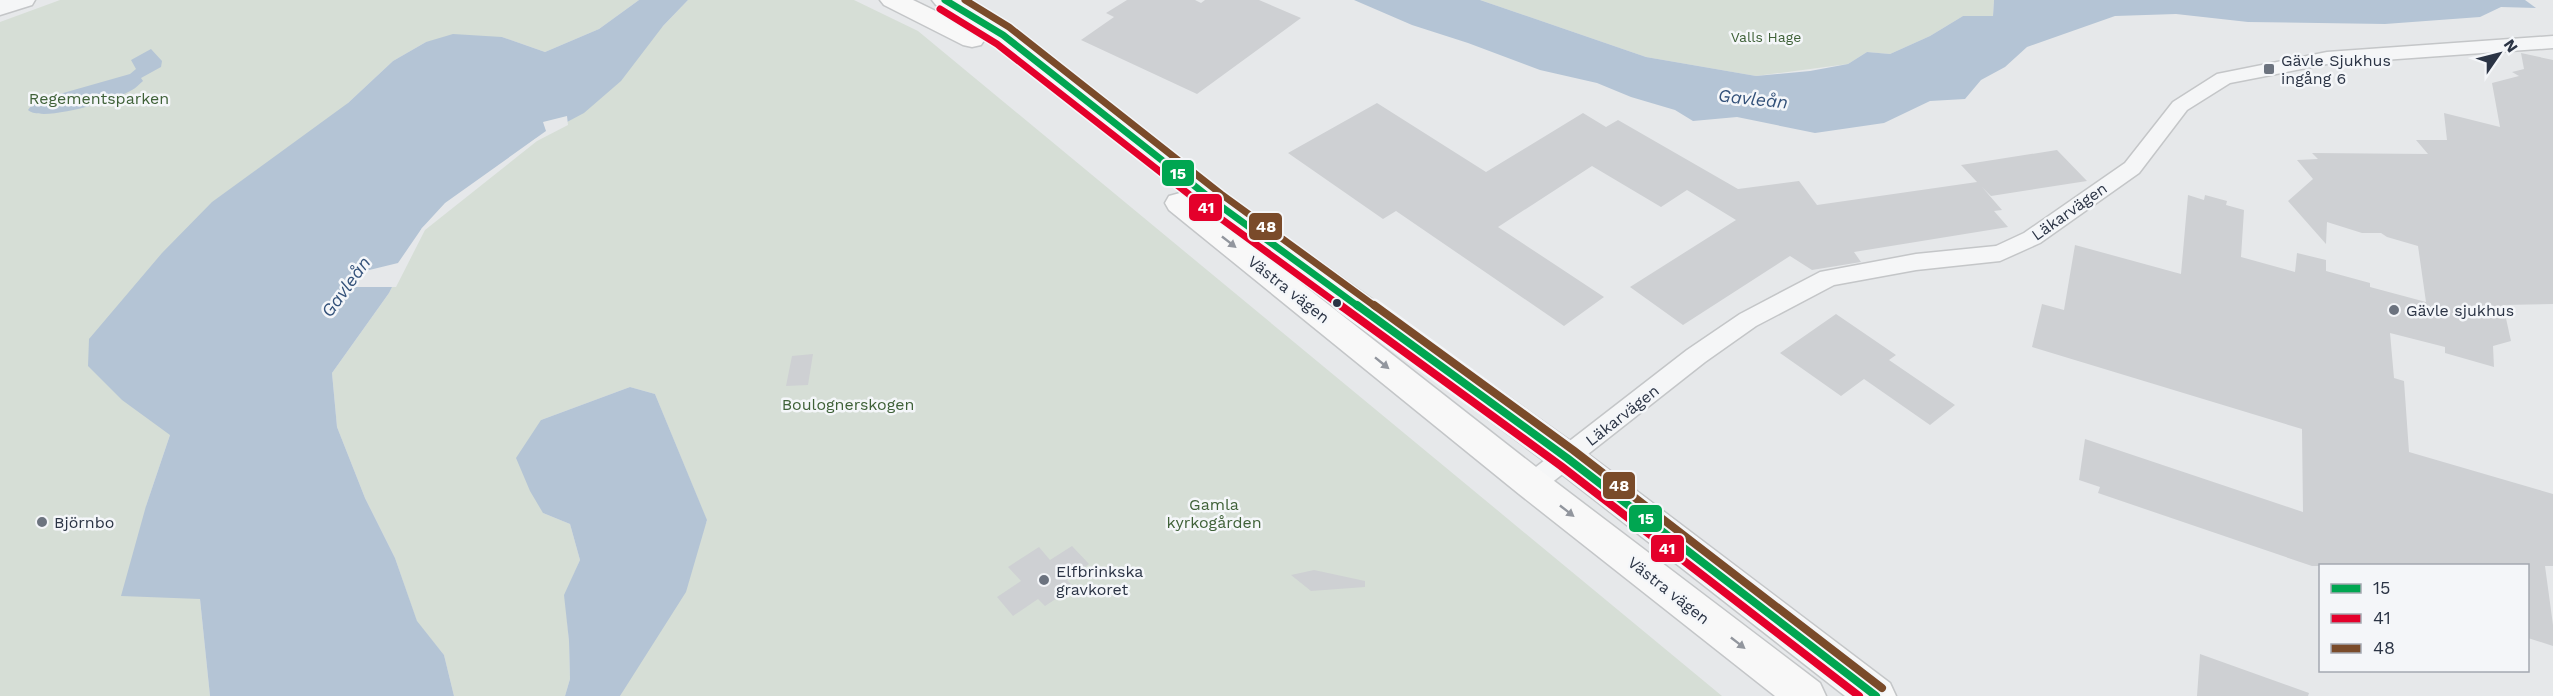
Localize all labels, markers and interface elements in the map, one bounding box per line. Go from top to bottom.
north arrow [2469,24,2529,84]
park label: Valls Hage [1731,29,1801,45]
text: N [2500,35,2522,56]
place label: Gävle Sjukhus ingång 6 [2281,51,2391,88]
marker: Gävle Sjukhus ingång 6 [2262,62,2276,76]
water label: Gavleån [1717,84,1789,113]
park label: Regementsparken [29,89,169,108]
line badge: 15 [1161,159,1195,187]
text: 15 [1170,164,1186,183]
street label: Läkarvägen [2028,178,2111,244]
line badge: 41 [1188,193,1223,222]
text: 41 [1198,198,1214,217]
line badge: 48 [1248,212,1283,241]
text: 48 [1256,217,1276,236]
one-way arrow [1221,235,1237,248]
water label: Gavleån [317,252,375,321]
street label: Västra vägen [1244,252,1333,327]
unlabelled marker [1331,297,1343,309]
place label: Gävle sjukhus [2406,301,2514,320]
marker: Gävle sjukhus [2387,303,2401,317]
one-way arrow [1374,357,1389,369]
street label: Läkarvägen [1582,381,1663,450]
park label: Boulognerskogen [782,395,914,414]
line badge: 48 [1602,471,1636,500]
text: 48 [1609,476,1629,495]
park label: Gamla kyrkogården [1166,495,1262,532]
line badge: 15 [1628,504,1663,533]
one-way arrow [1559,505,1575,518]
text: 15 [1638,509,1654,528]
place label: Björnbo [54,513,114,532]
marker: Björnbo [35,515,49,529]
line badge: 41 [1650,534,1685,563]
text: 41 [1659,539,1675,558]
street label: Västra vägen [1624,553,1713,628]
place label: Elfbrinkska gravkoret [1056,562,1143,599]
legend [2319,564,2529,672]
marker: Elfbrinkska gravkoret [1037,573,1051,587]
text: 15 [2373,577,2391,598]
text: 41 [2373,607,2391,628]
one-way arrow [1730,637,1745,649]
text: 48 [2373,637,2395,658]

